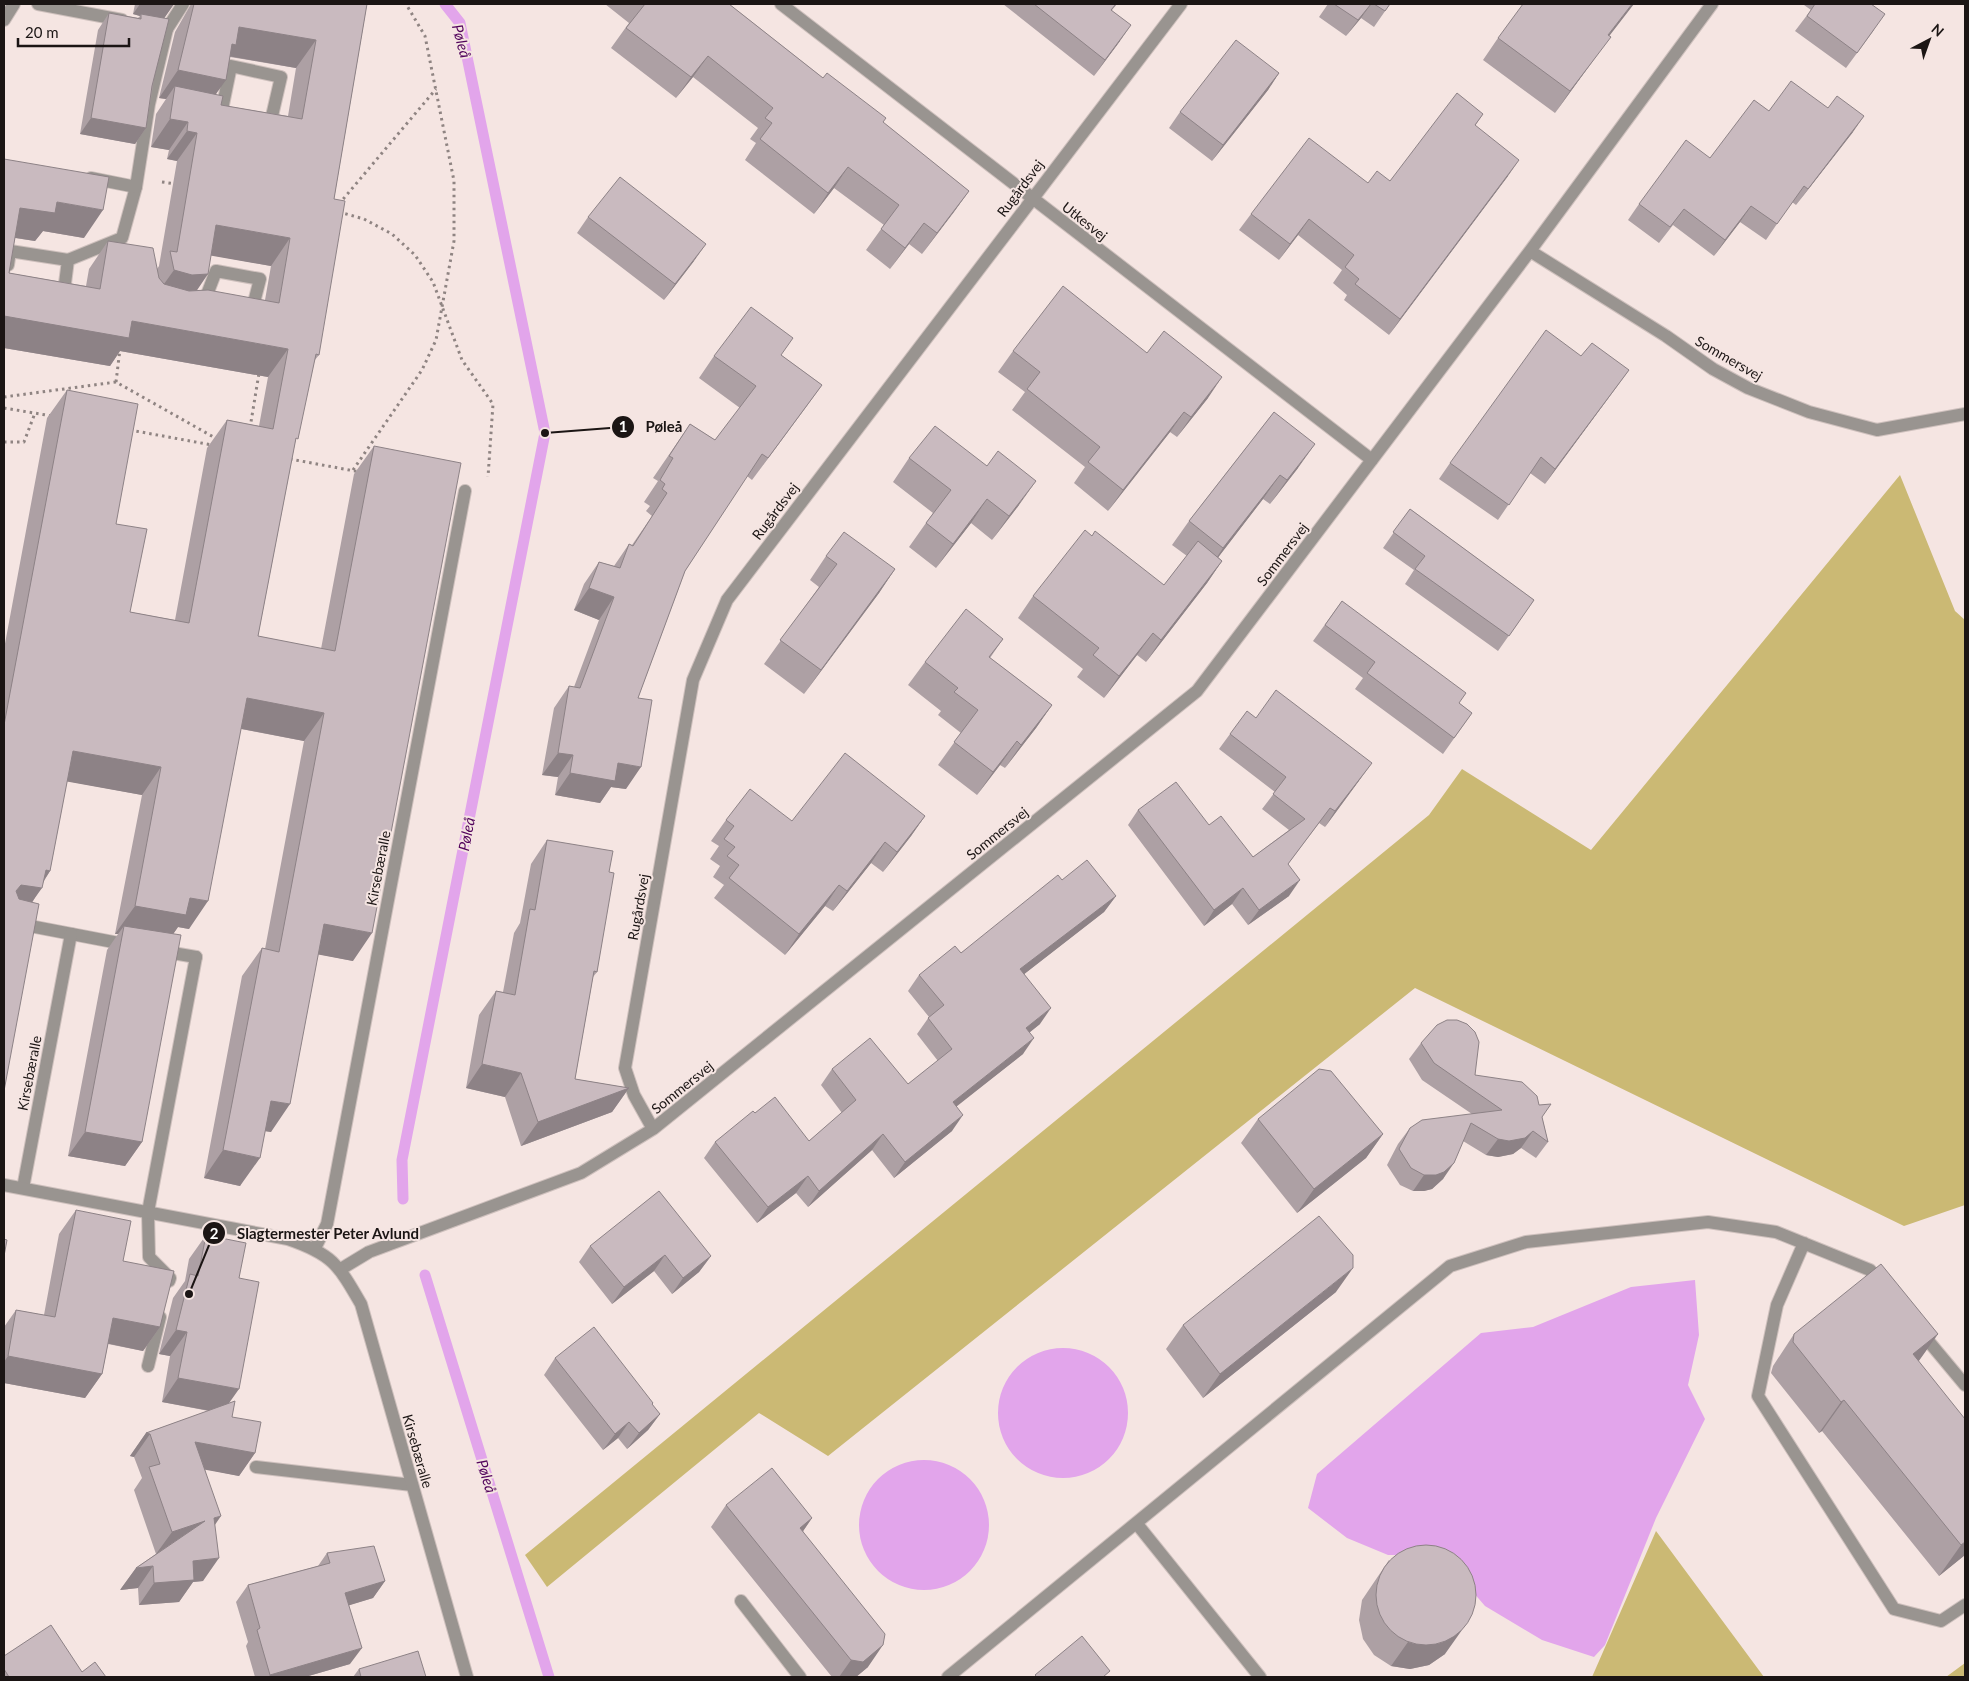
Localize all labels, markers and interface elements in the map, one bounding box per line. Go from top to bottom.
scale bar [18,15,129,47]
north arrow [1904,15,1954,65]
text: N [1928,20,1948,40]
water label: Pøleå [449,22,475,60]
text: 20 m [25,23,59,41]
street label: Rugårdsvej [993,156,1047,220]
street label: Utkesvej [1059,198,1111,244]
street label: Sommersvej [1692,332,1766,384]
callout: Pøleå [610,412,692,442]
text: 1 [619,417,627,435]
text: Pøleå [646,417,682,435]
street label: Rugårdsvej [748,479,802,543]
street label: Sommersvej [1253,519,1311,589]
street label: Sommersvej [963,803,1031,863]
water label: Pøleå [454,815,478,852]
street label: Kirsebæralle [362,829,394,907]
street label: Rugårdsvej [624,873,652,941]
street label: Kirsebæralle [13,1034,45,1112]
street label: Sommersvej [648,1057,716,1117]
callout: Slagtermester Peter Avlund [202,1218,430,1248]
text: 2 [210,1224,219,1242]
text: Slagtermester Peter Avlund [237,1224,419,1242]
street label: Kirsebæralle [399,1412,437,1490]
water label: Pøleå [473,1457,501,1495]

